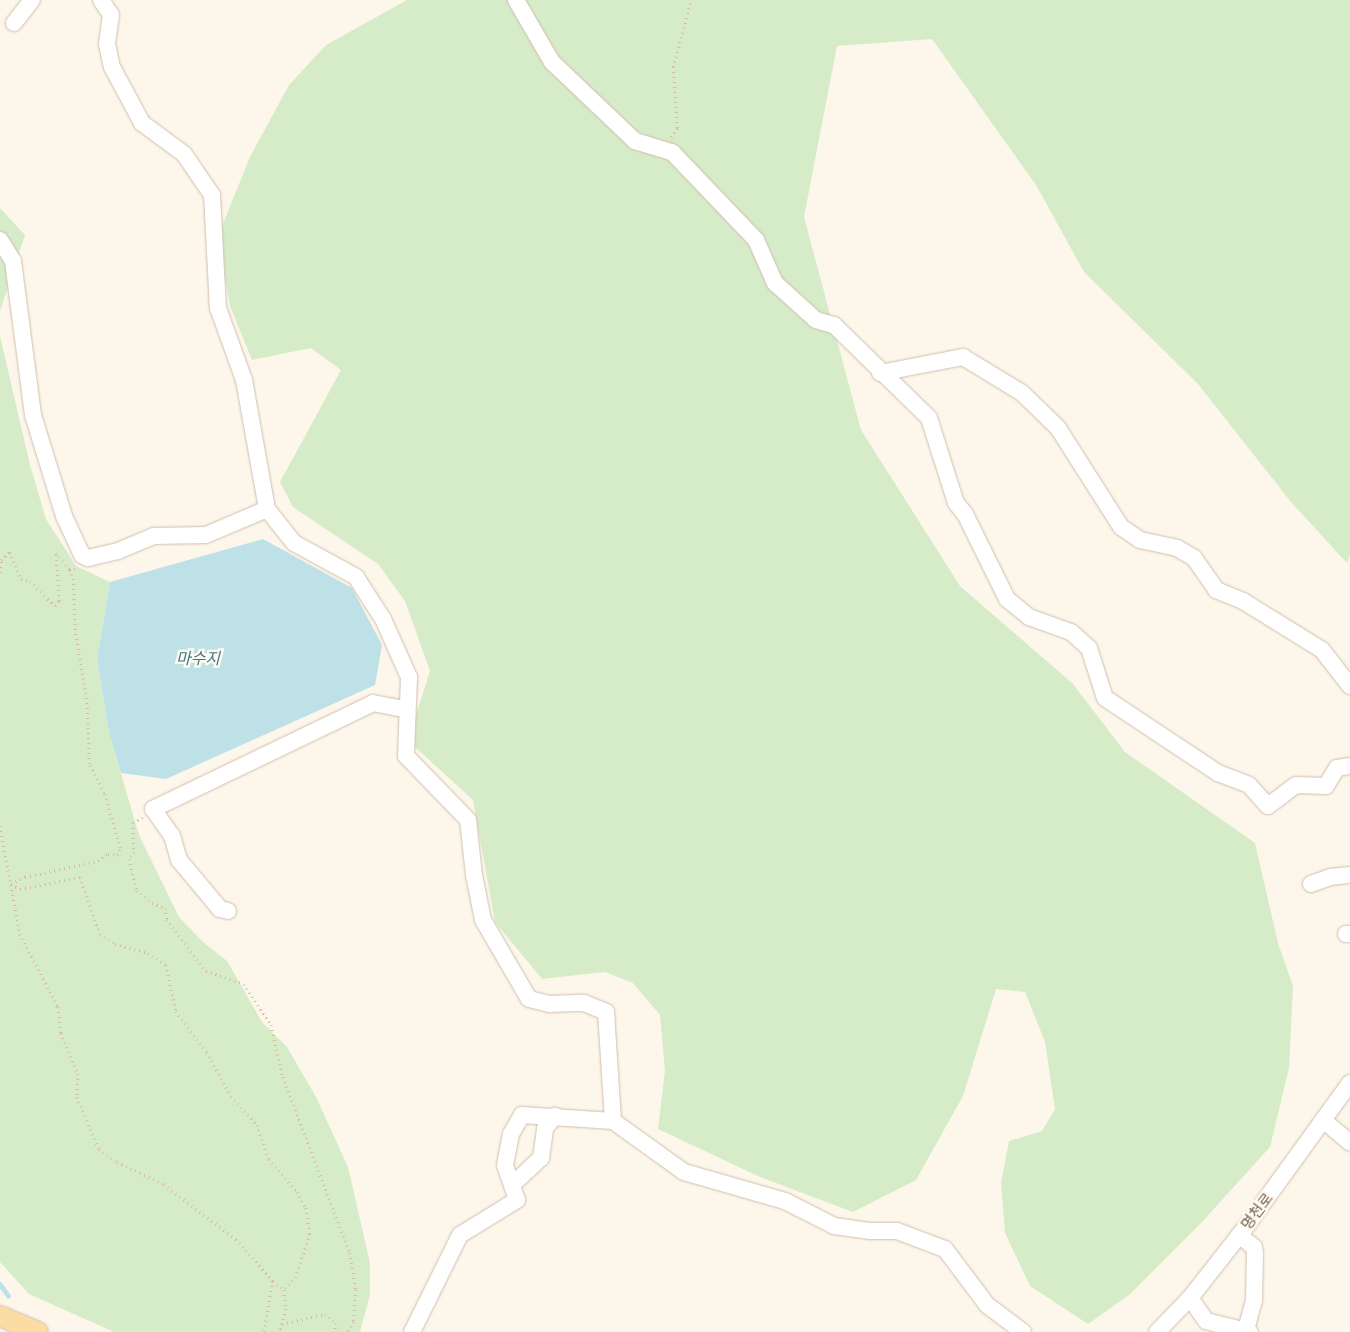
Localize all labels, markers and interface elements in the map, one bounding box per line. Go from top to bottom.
water label: 마수지 [176,648,220,668]
street label: 명천로 [1237,1189,1277,1233]

